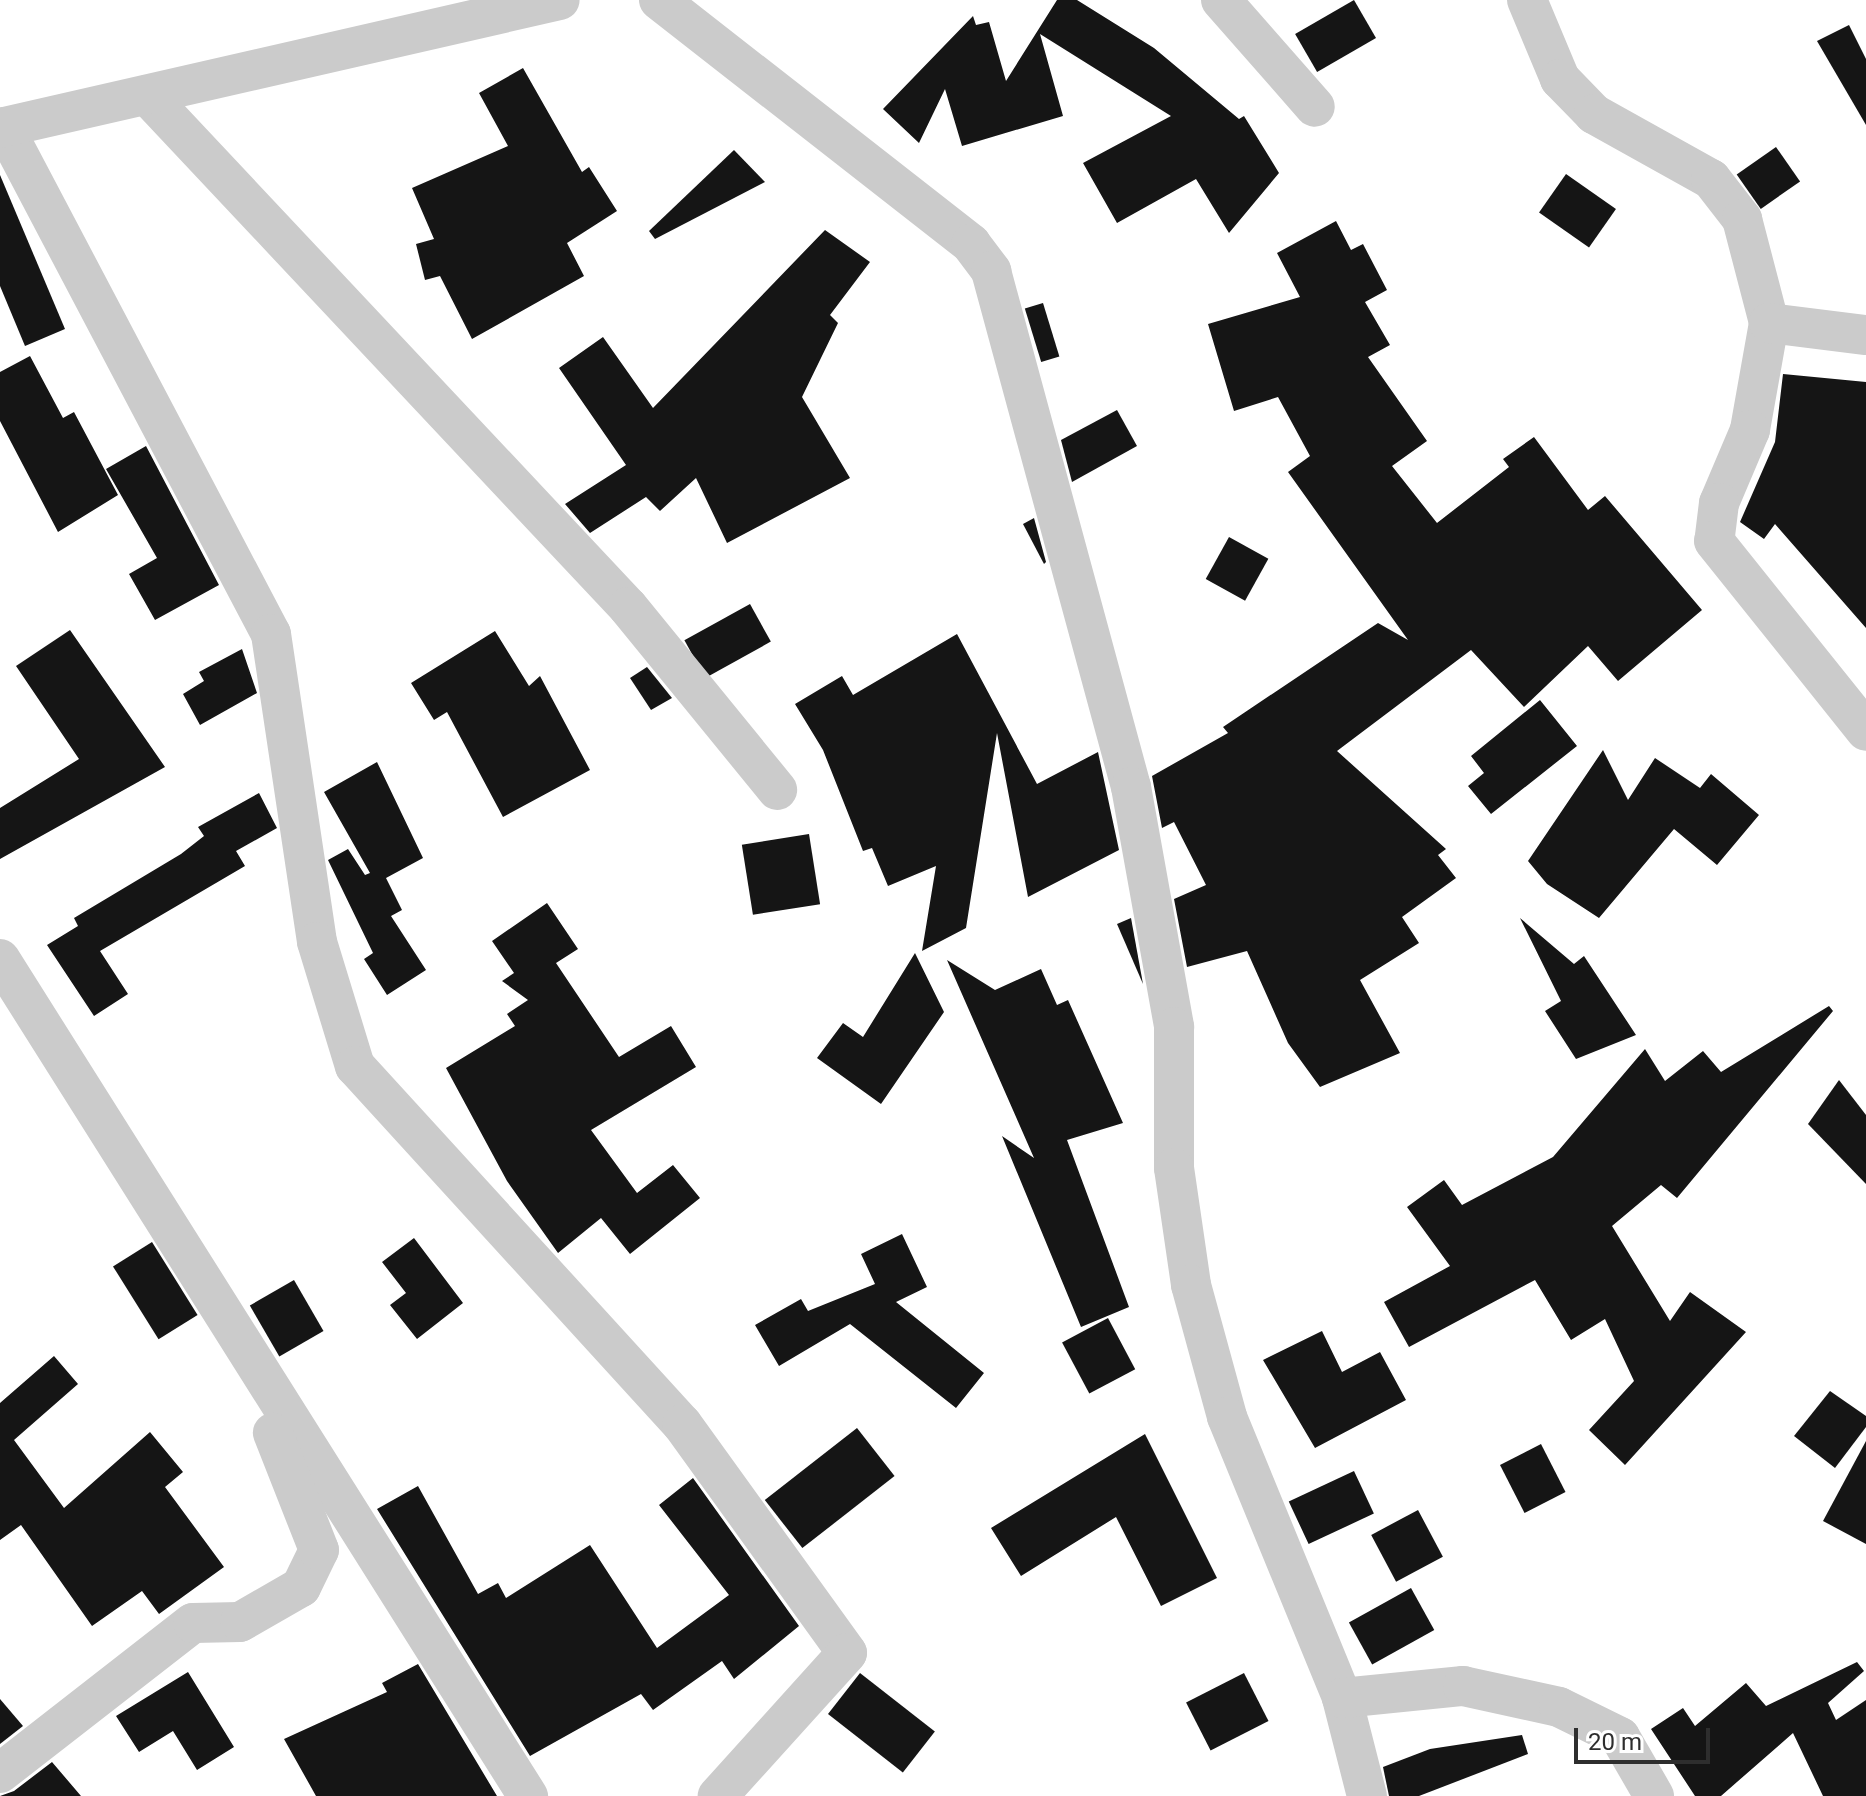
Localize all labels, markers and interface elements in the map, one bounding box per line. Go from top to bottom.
scale bar [1578,1712,1714,1762]
text: 20 m [1588,1728,1642,1756]

